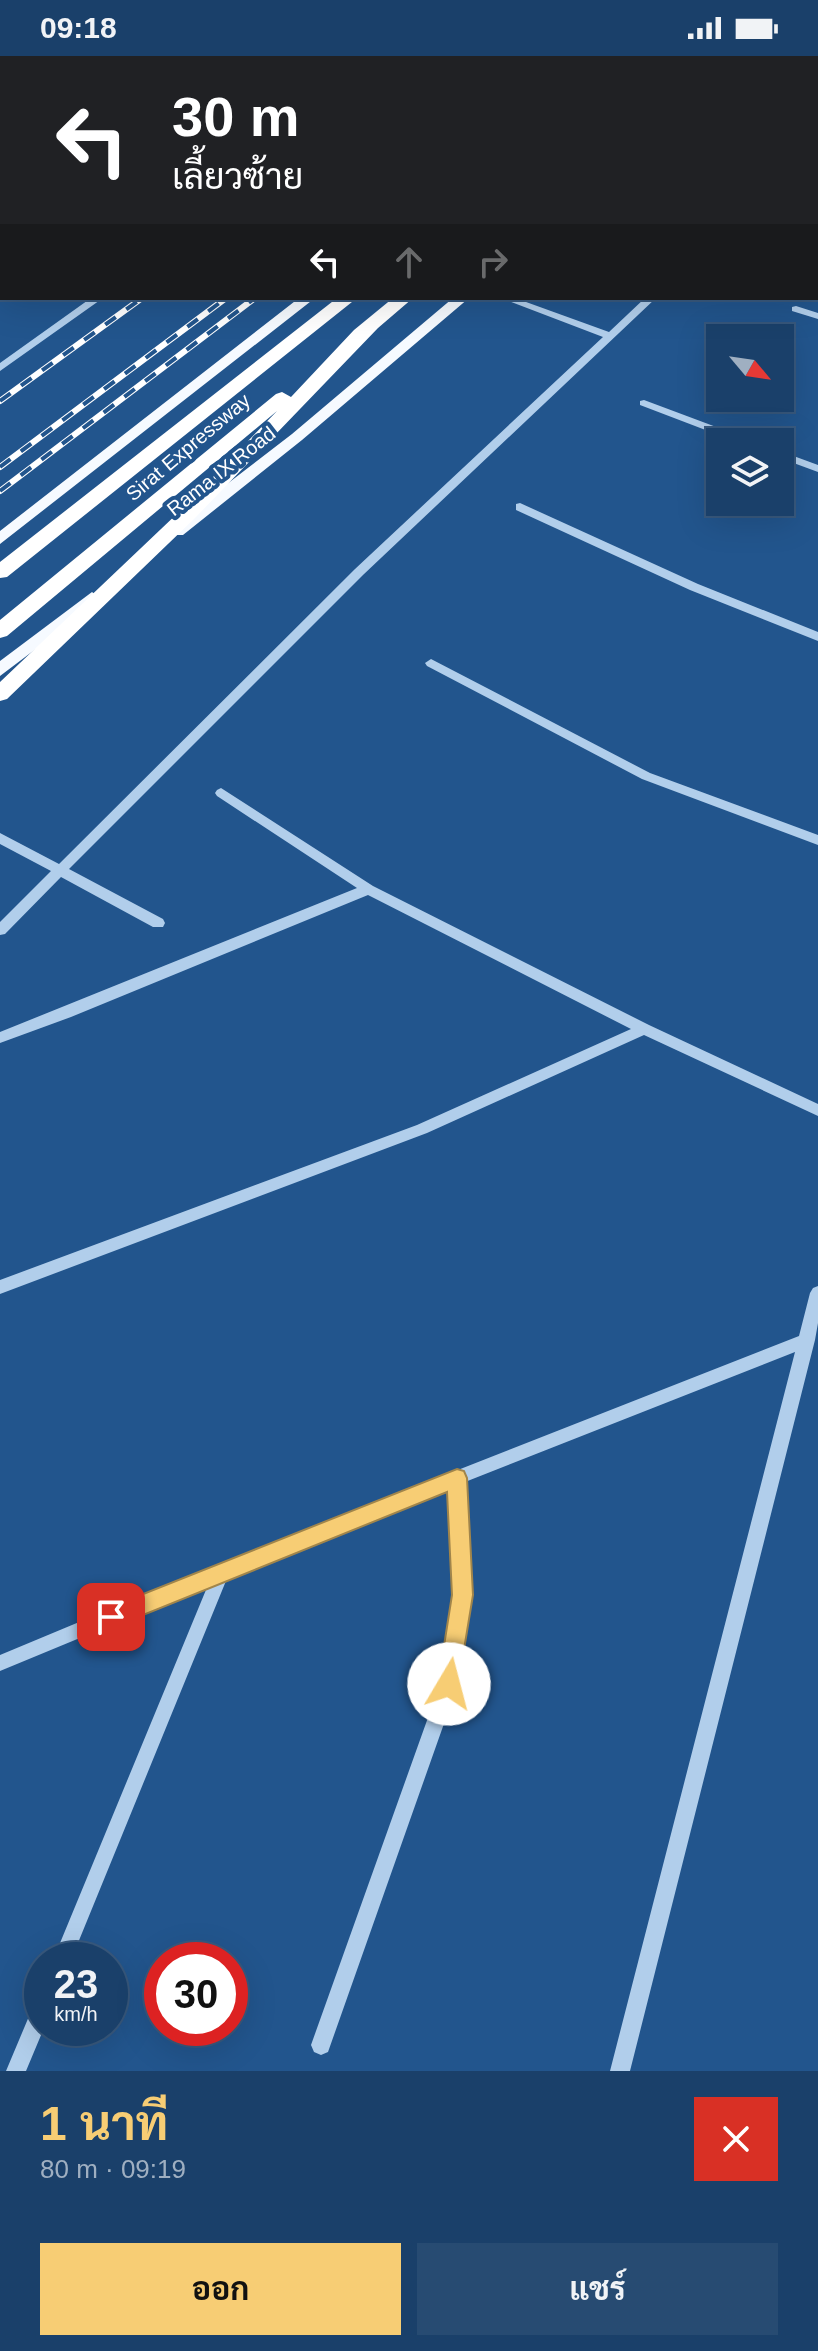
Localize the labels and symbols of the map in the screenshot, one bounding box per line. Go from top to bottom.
north arrow [706,324,794,412]
street label: Sirat Expressway [122,389,254,505]
street label: Rama IX Road [163,422,279,520]
pin [77,1583,145,1651]
position arrow [407,1642,491,1726]
speed limit sign: 30 [144,1942,248,2046]

